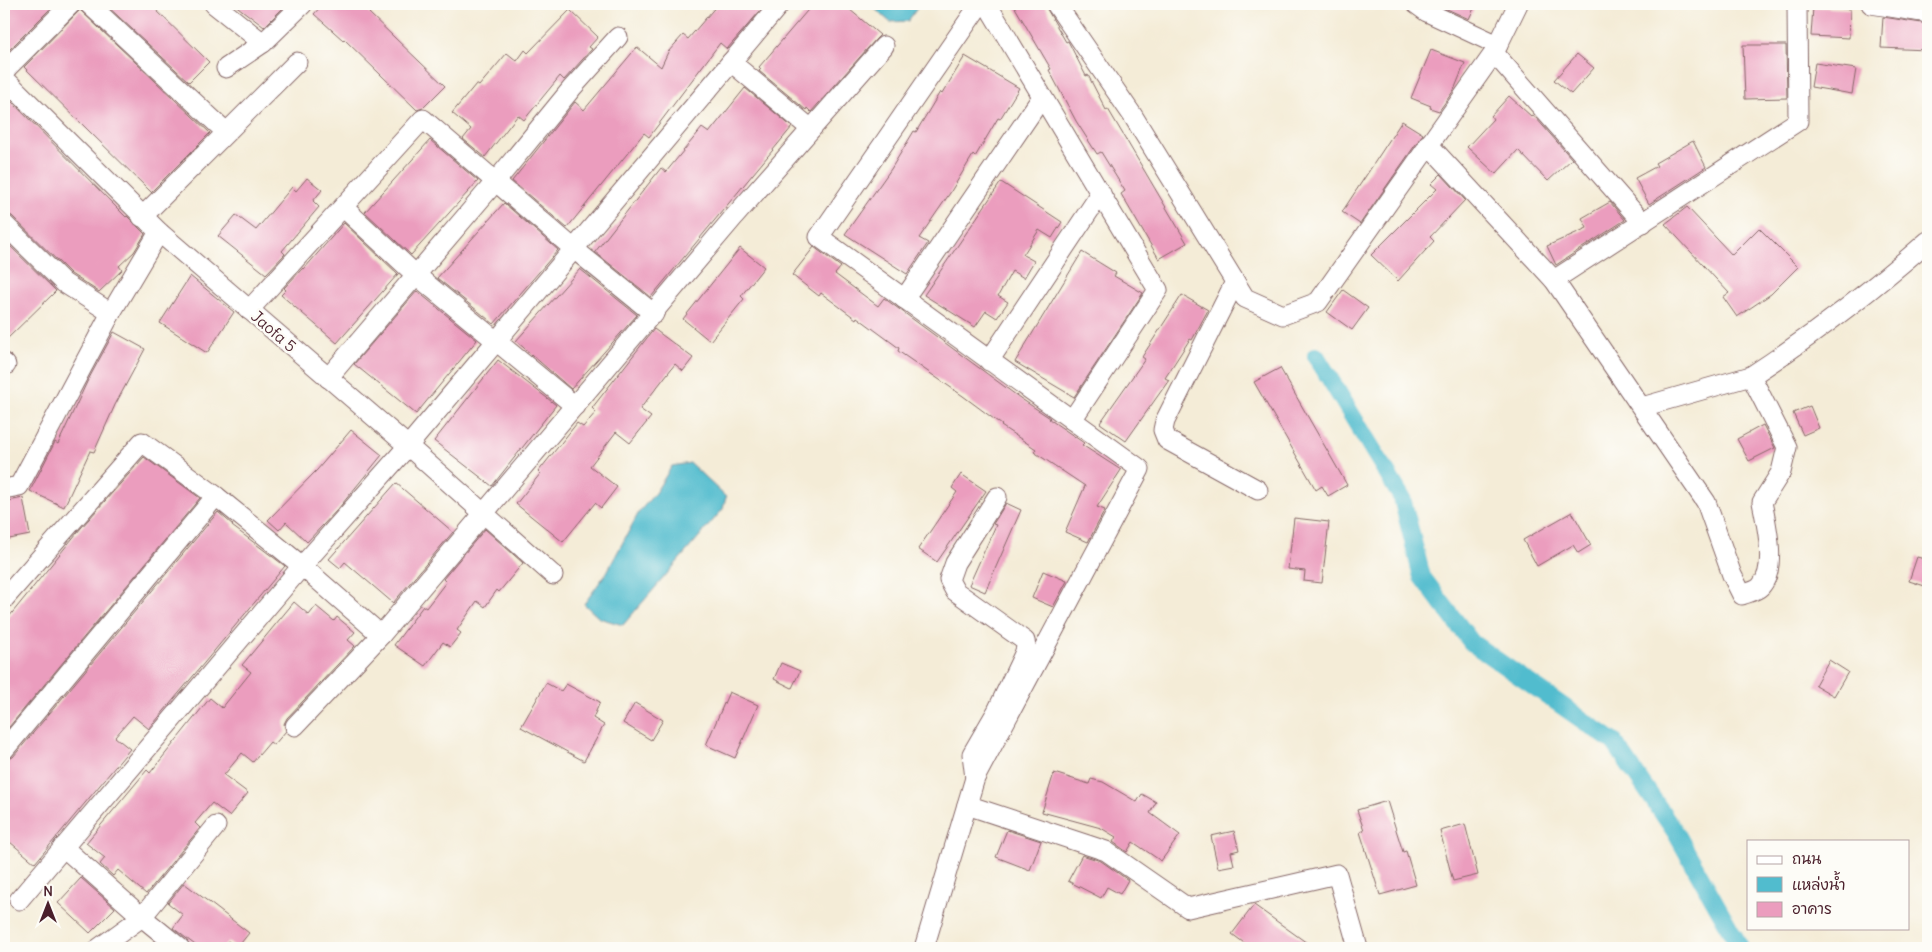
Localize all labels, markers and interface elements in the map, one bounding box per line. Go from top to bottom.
street label: Jaofa 5 [247,306,301,356]
legend [1747,840,1910,930]
text: ถนน [1792,849,1821,868]
text: แหล่งน้ำ [1792,871,1846,894]
north arrow [22,880,72,930]
text: N [43,882,53,900]
text: อาคาร [1792,899,1832,918]

